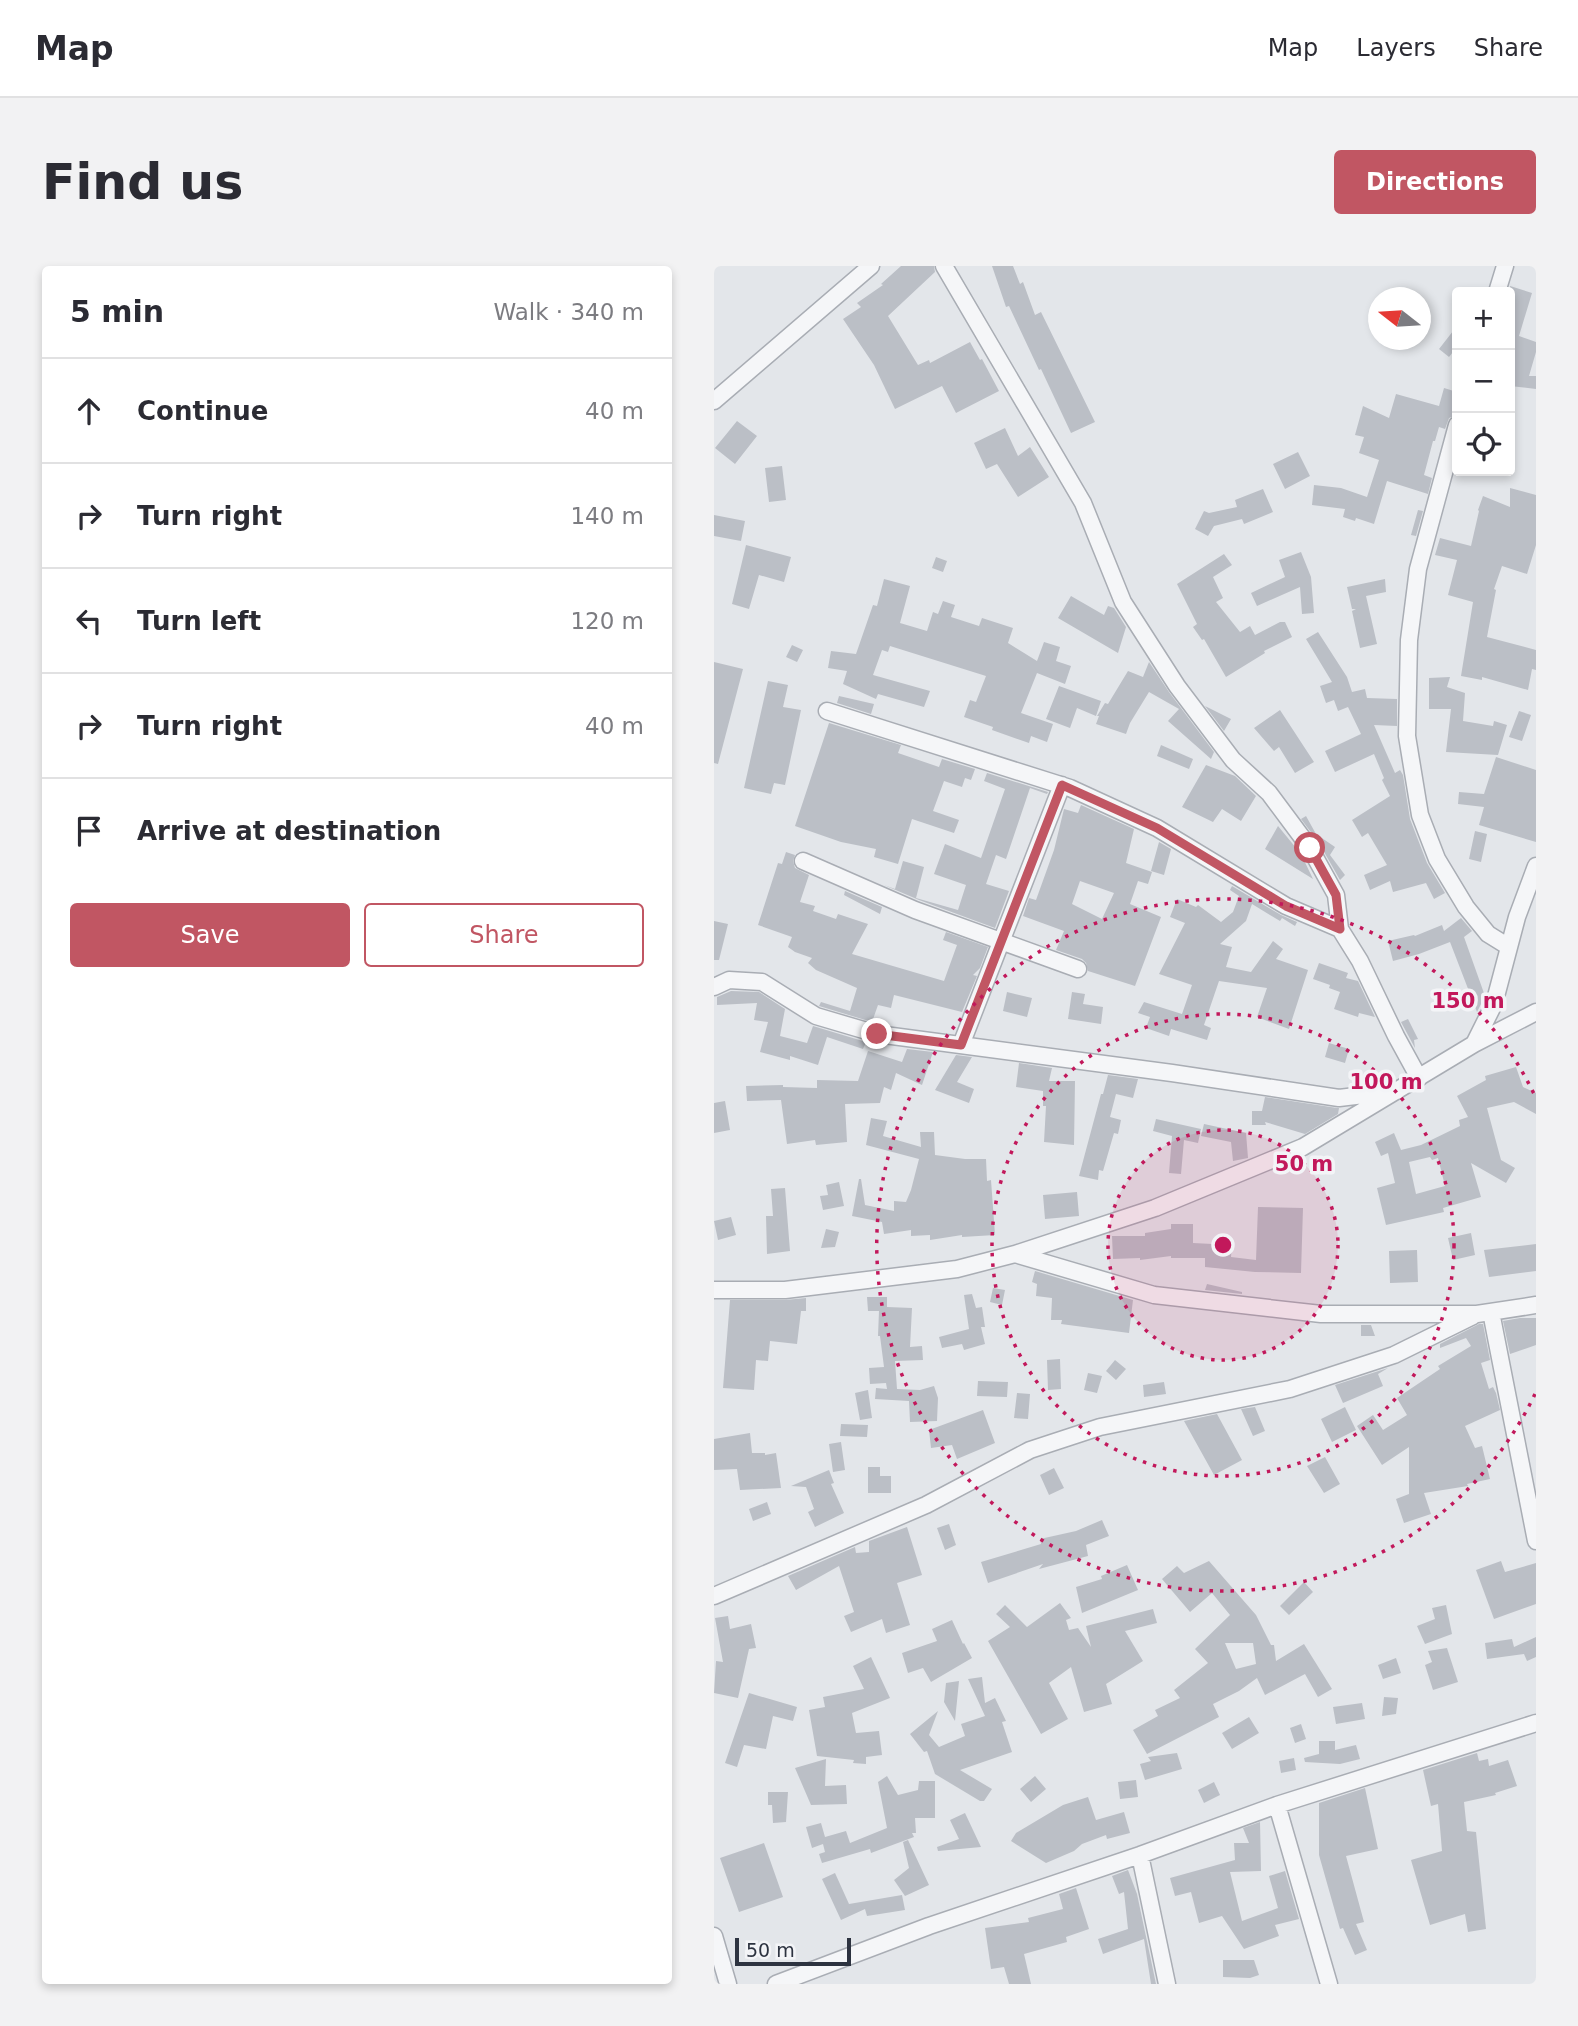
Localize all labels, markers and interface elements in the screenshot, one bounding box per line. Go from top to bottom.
text: Map [35,29,114,68]
text: Map [1268,34,1318,62]
text: Layers [1356,34,1436,62]
text: Share [1474,34,1543,62]
button: Directions [1334,150,1536,214]
text: Find us [42,154,243,211]
north arrow [1368,287,1431,350]
map controls [1452,287,1515,476]
button: + [1452,287,1515,350]
text: 5 min [70,294,164,329]
text: Walk · 340 m [493,299,644,325]
button: − [1452,350,1515,413]
icon: ahead [70,392,108,430]
text: Continue [137,396,268,426]
text: 40 m [585,398,644,424]
button: locate [1452,413,1515,476]
icon: right [70,497,108,535]
text: Turn right [137,501,282,531]
text: 140 m [570,503,644,529]
icon: left [70,602,108,640]
text: Turn left [137,606,261,636]
text: 120 m [570,608,644,634]
icon: right [70,707,108,745]
text: Turn right [137,711,282,741]
text: 40 m [585,713,644,739]
icon: arrive [70,812,108,850]
text: Arrive at destination [137,816,441,846]
route start [1294,832,1325,863]
button: Save [70,903,350,967]
button: Share [364,903,644,967]
text: 150 m [1431,989,1505,1013]
route end [861,1018,892,1049]
text: 100 m [1349,1070,1423,1094]
text: 50 m [1275,1152,1333,1176]
centre of rings [1211,1233,1235,1257]
scale bar [735,1935,850,1967]
text: 50 m [746,1939,795,1961]

